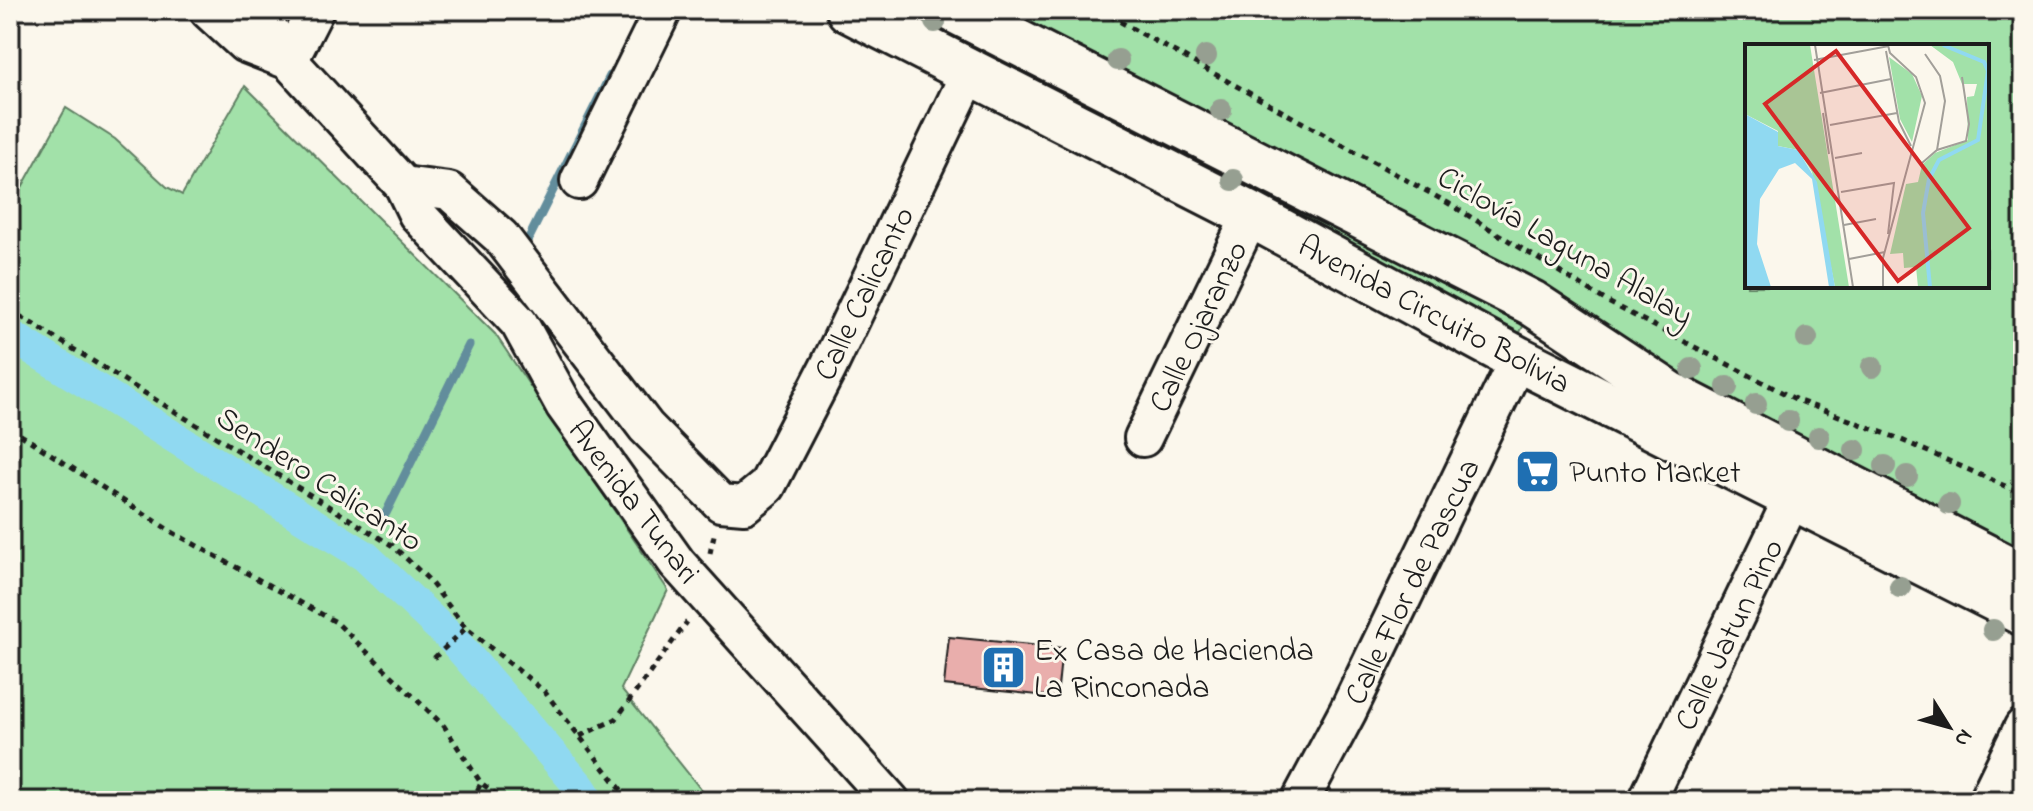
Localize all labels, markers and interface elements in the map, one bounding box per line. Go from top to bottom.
inset map [1745,44,1989,288]
street label: Ciclovía Laguna Alalay [1428,156,1701,341]
street label: Calle Calicanto [804,199,929,390]
street label: Avenida Circuito Bolivia [1289,224,1578,408]
street label: Calle Ojaranzo [1138,234,1262,421]
street label: Sendero Calicanto [205,396,431,566]
street label: Avenida Tunari [555,411,710,595]
supermarket icon: Punto Market [1514,447,1562,495]
street label: Calle Flor de Pascua [1334,451,1494,714]
place label: Punto Market [1569,451,1741,498]
street label: Calle Jatun Pino [1664,532,1798,739]
place label: Ex Casa de Hacienda La Rinconada [1034,629,1314,713]
building icon: Ex Casa de Hacienda La Rinconada [979,643,1027,691]
north arrow [1909,687,1989,767]
text: N [1945,722,1980,753]

